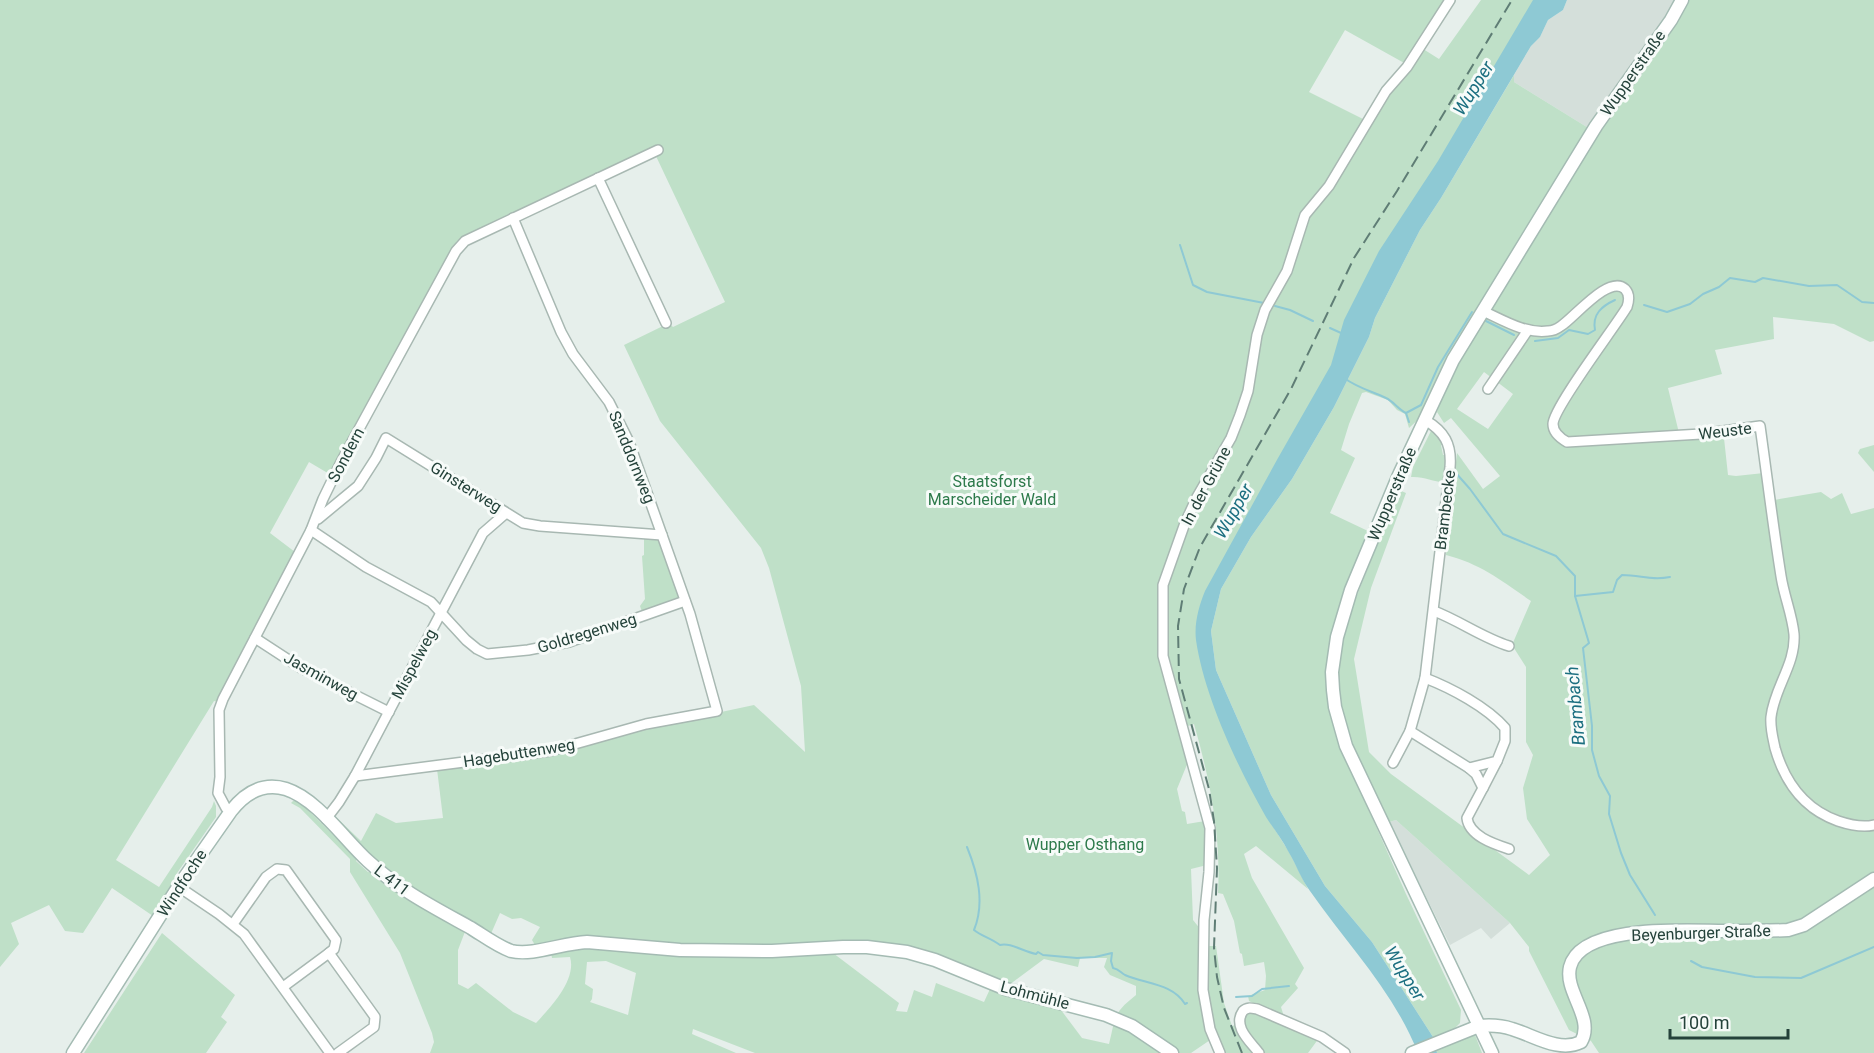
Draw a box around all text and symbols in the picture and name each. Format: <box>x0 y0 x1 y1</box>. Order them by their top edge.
street label: Wupperstraße <box>1597 27 1669 119</box>
water label: Wupper <box>1448 56 1498 119</box>
street label: Sanddornweg <box>605 408 659 506</box>
street label: Weuste <box>1697 418 1753 444</box>
street label: Sondern <box>324 424 368 486</box>
street label: In der Grüne <box>1177 443 1235 529</box>
street label: Wupperstraße <box>1364 444 1420 544</box>
street label: Ginsterweg <box>427 458 505 516</box>
street label: Brambecke <box>1431 469 1459 551</box>
park label: Staatsforst Marscheider Wald <box>928 472 1056 509</box>
water label: Wupper <box>1209 479 1258 542</box>
street label: Goldregenweg <box>535 609 639 657</box>
street label: Mispelweg <box>388 626 440 702</box>
street label: Jasminweg <box>281 648 361 704</box>
water label: Brambach <box>1561 666 1589 746</box>
street label: Hagebuttenweg <box>462 735 576 771</box>
park label: Wupper Osthang <box>1026 835 1144 854</box>
street label: Windfoche <box>153 846 211 920</box>
street label: L 411 <box>370 861 414 899</box>
street label: Beyenburger Straße <box>1631 921 1771 945</box>
water label: Wupper <box>1380 942 1430 1005</box>
street label: Lohmühle <box>998 977 1072 1013</box>
scale bar <box>1670 1002 1788 1040</box>
text: 100 m <box>1679 1012 1730 1033</box>

